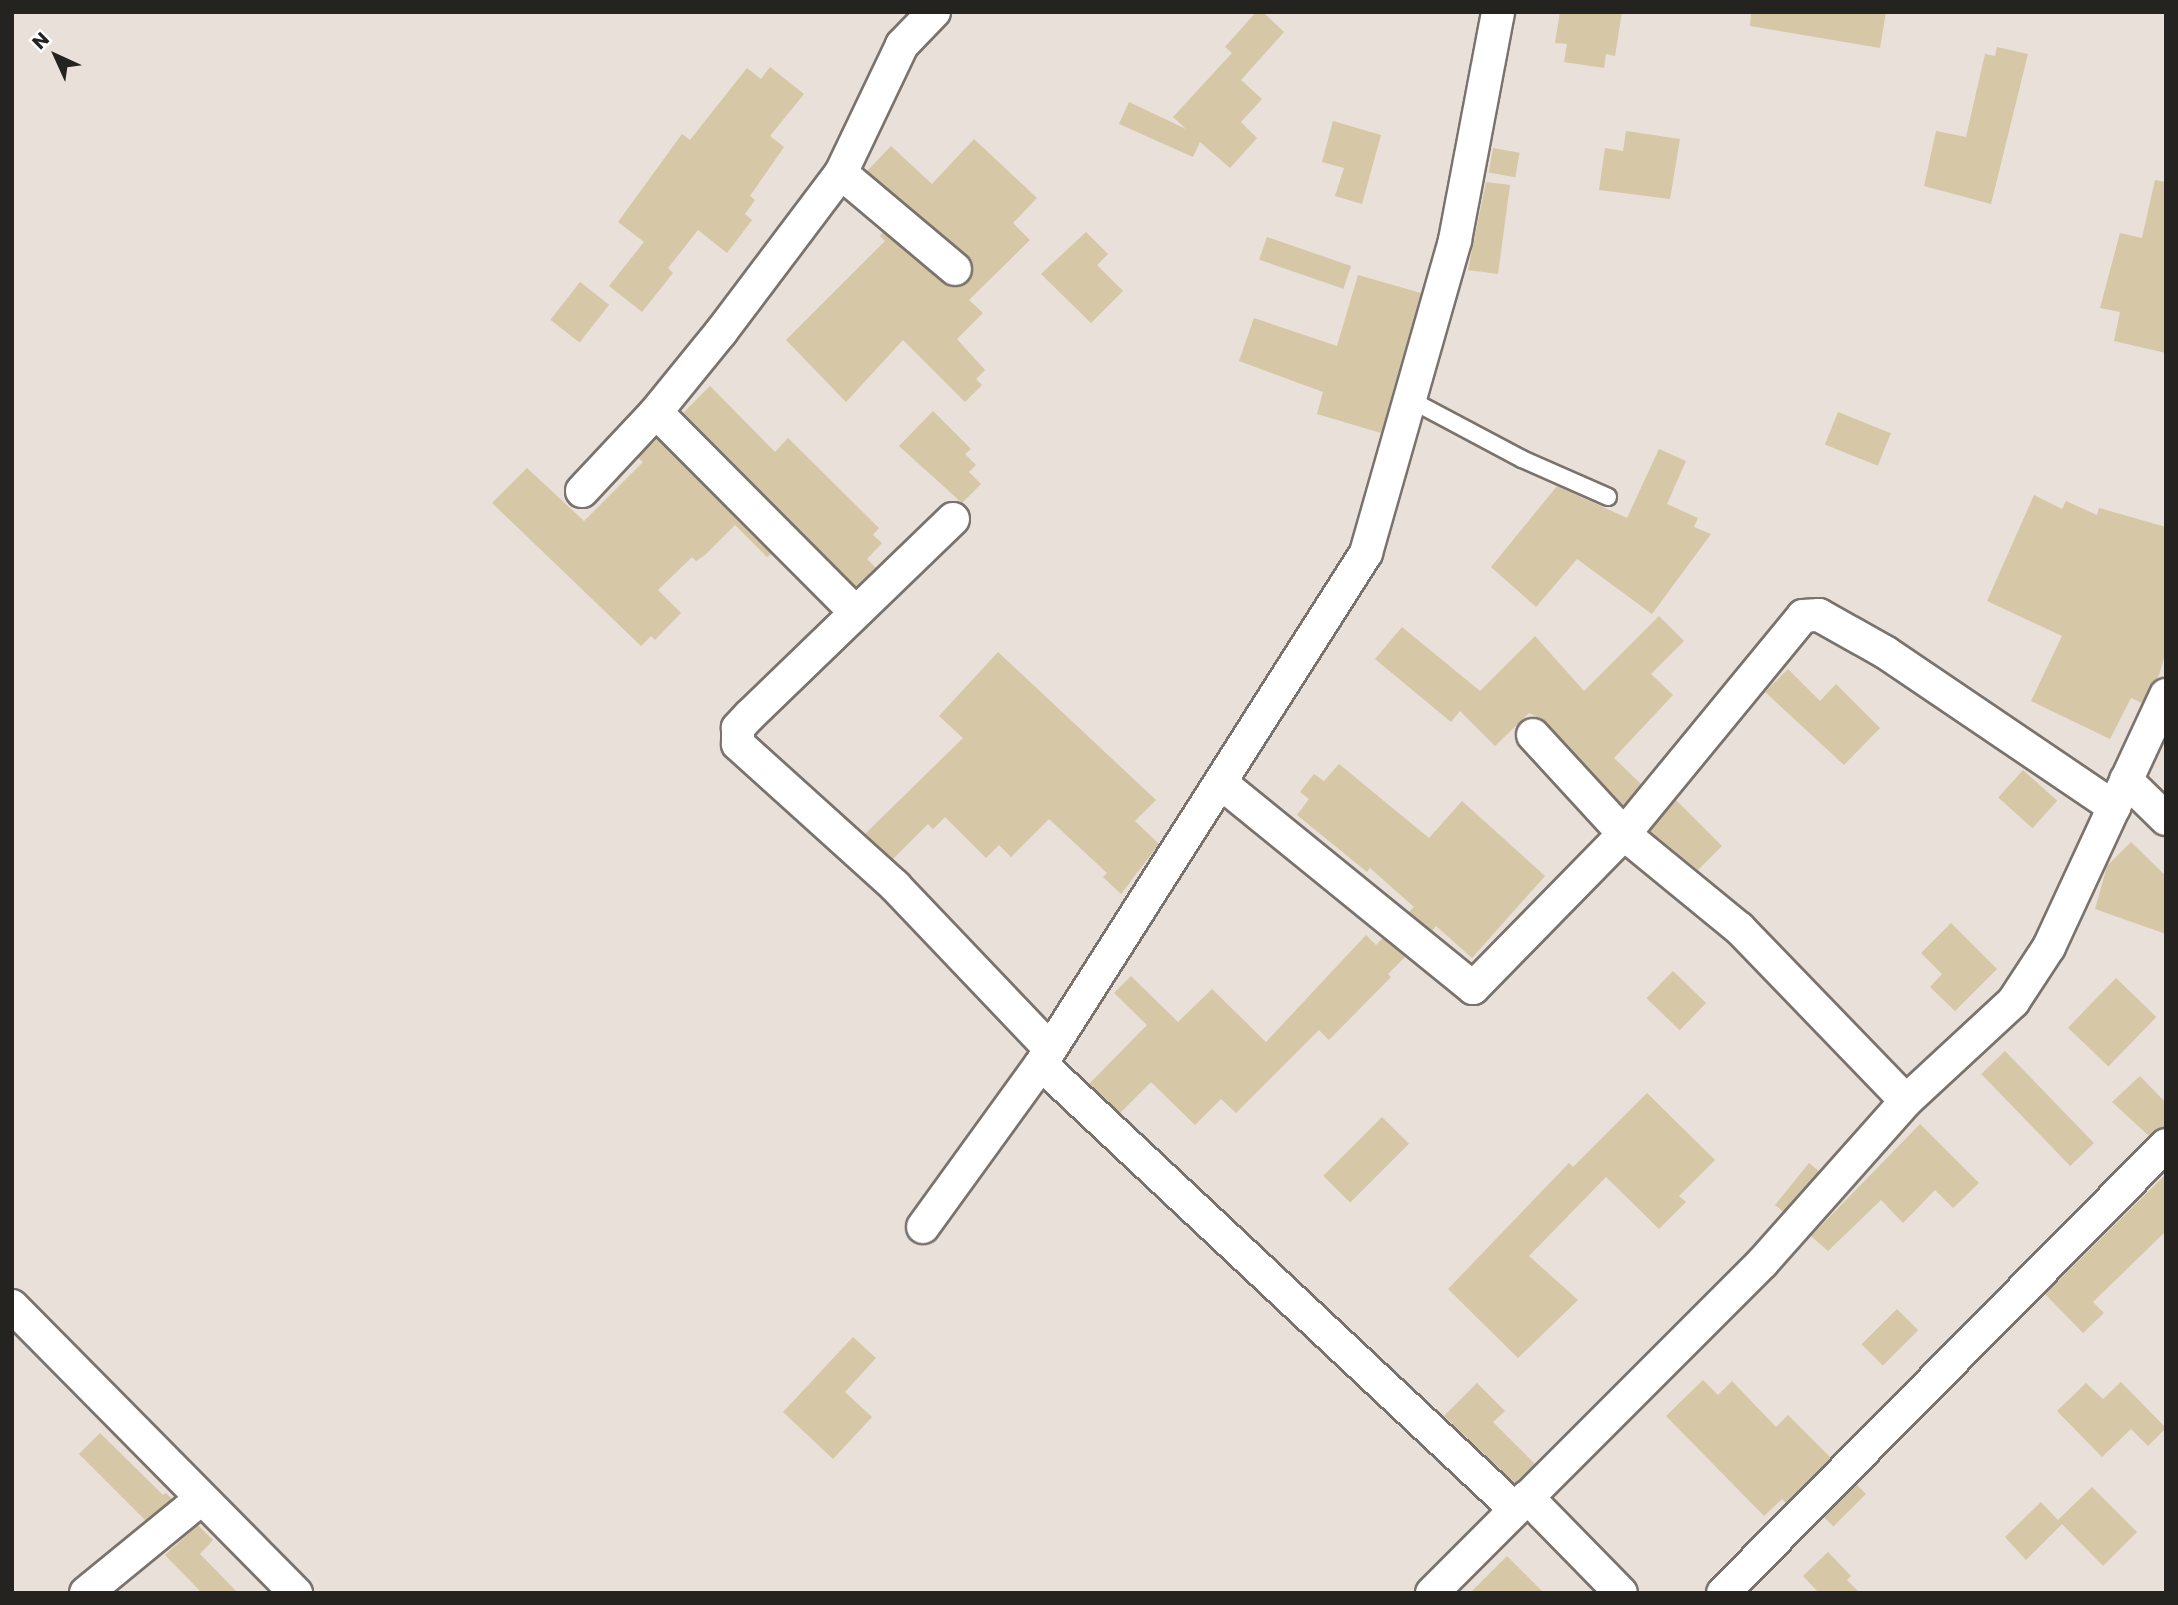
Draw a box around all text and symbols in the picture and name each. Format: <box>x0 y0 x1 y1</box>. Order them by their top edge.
north arrow <box>21 21 91 91</box>
text: N <box>26 26 55 55</box>

